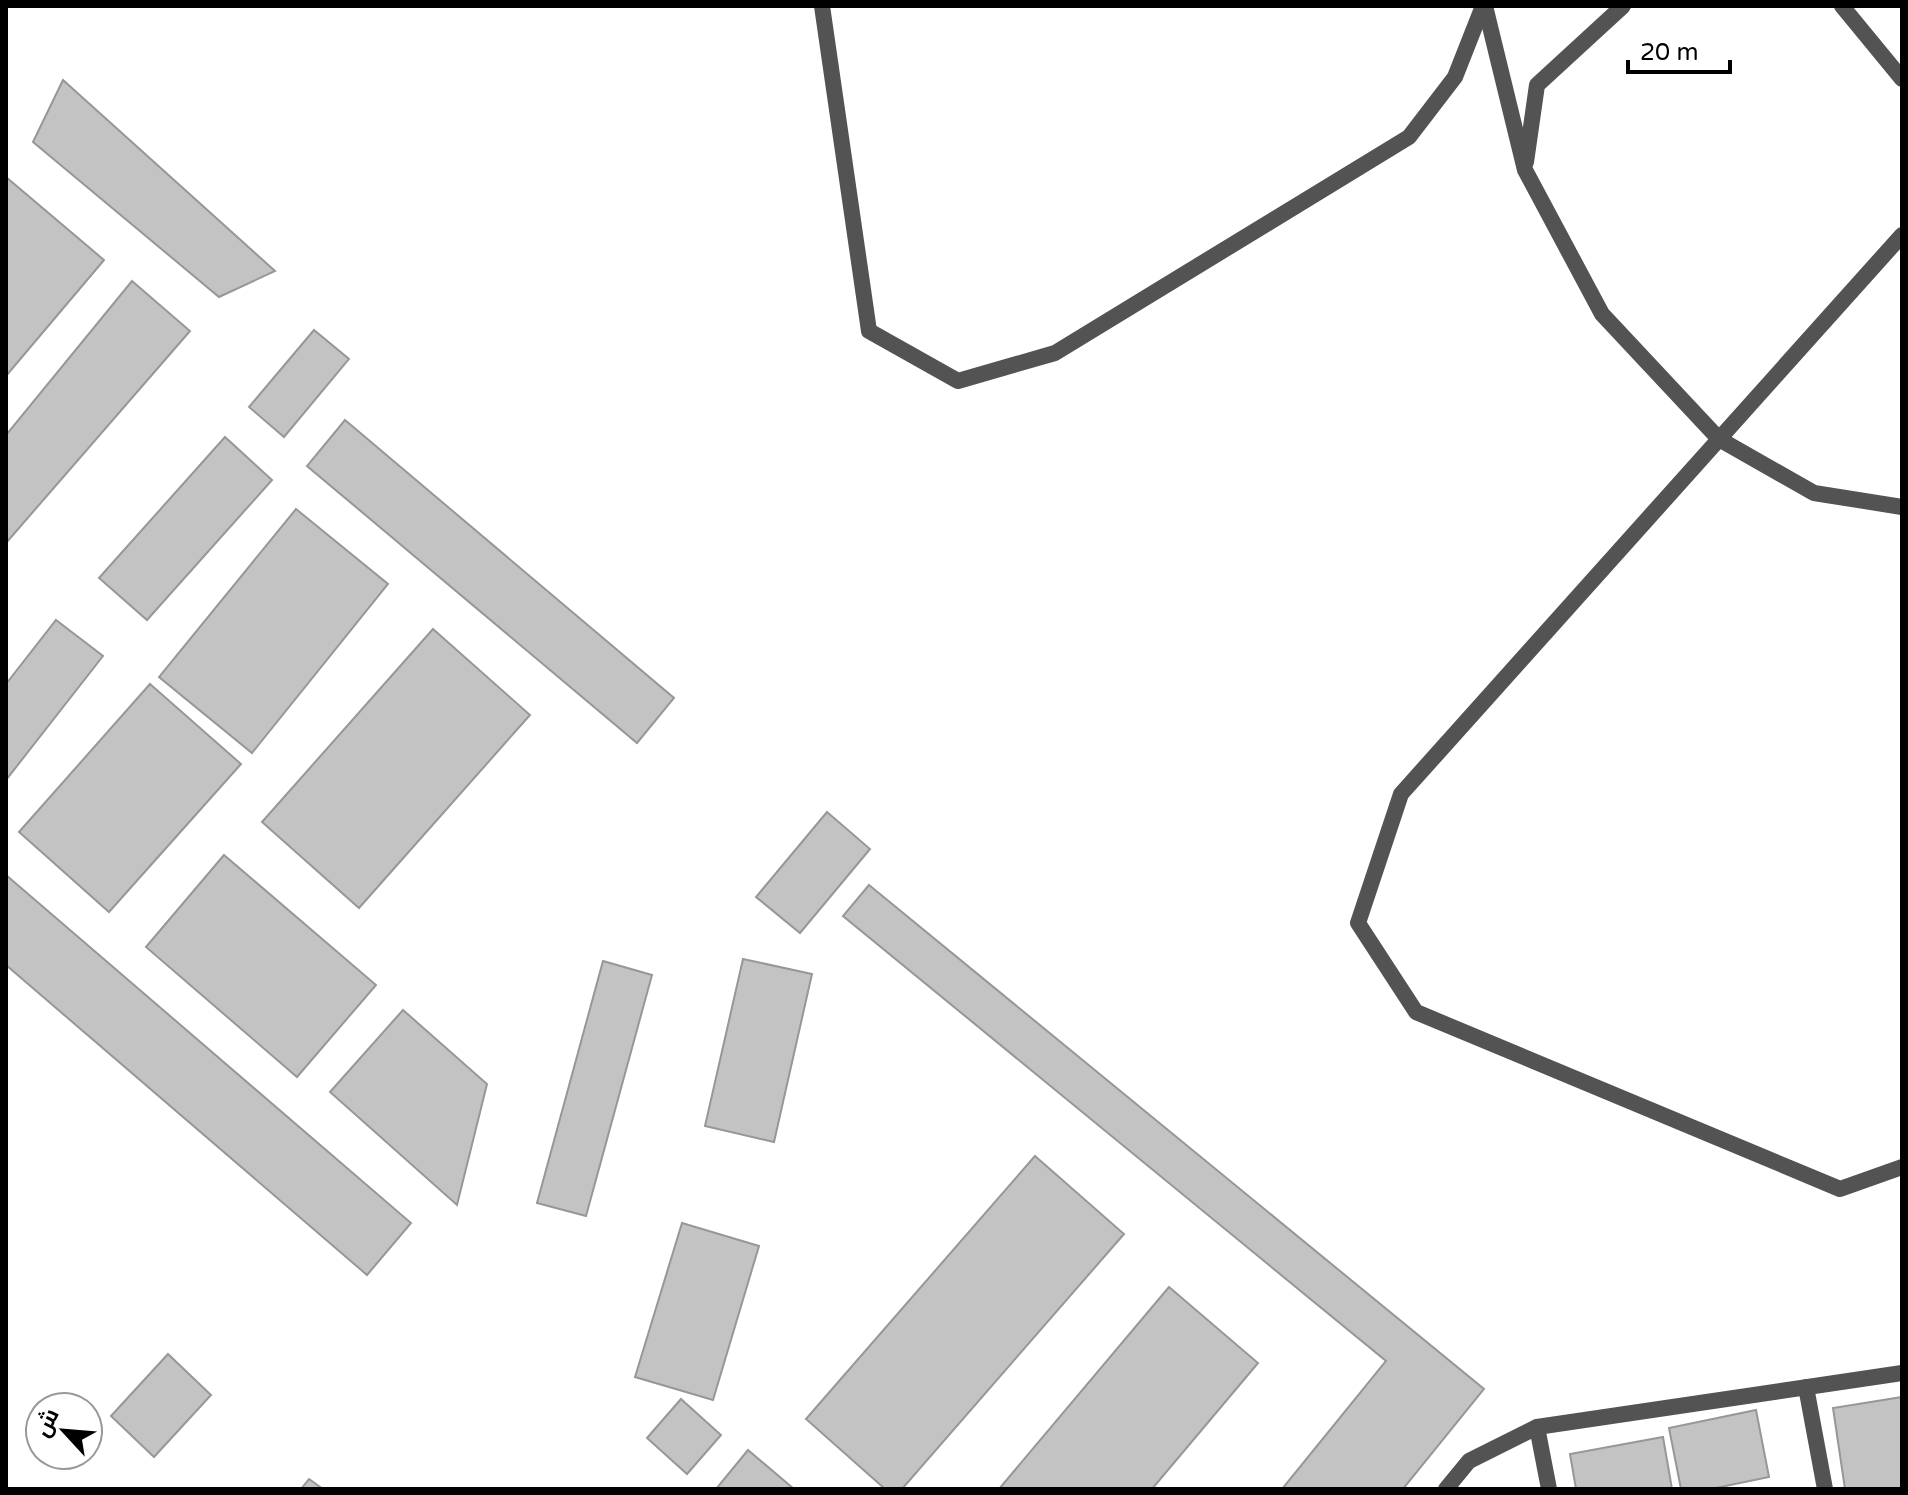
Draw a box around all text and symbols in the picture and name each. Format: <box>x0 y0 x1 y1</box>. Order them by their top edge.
scale bar <box>1628 24 1730 74</box>
text: 20 m <box>1640 38 1698 67</box>
north arrow <box>24 1391 104 1471</box>
text: ش <box>29 1404 65 1441</box>

